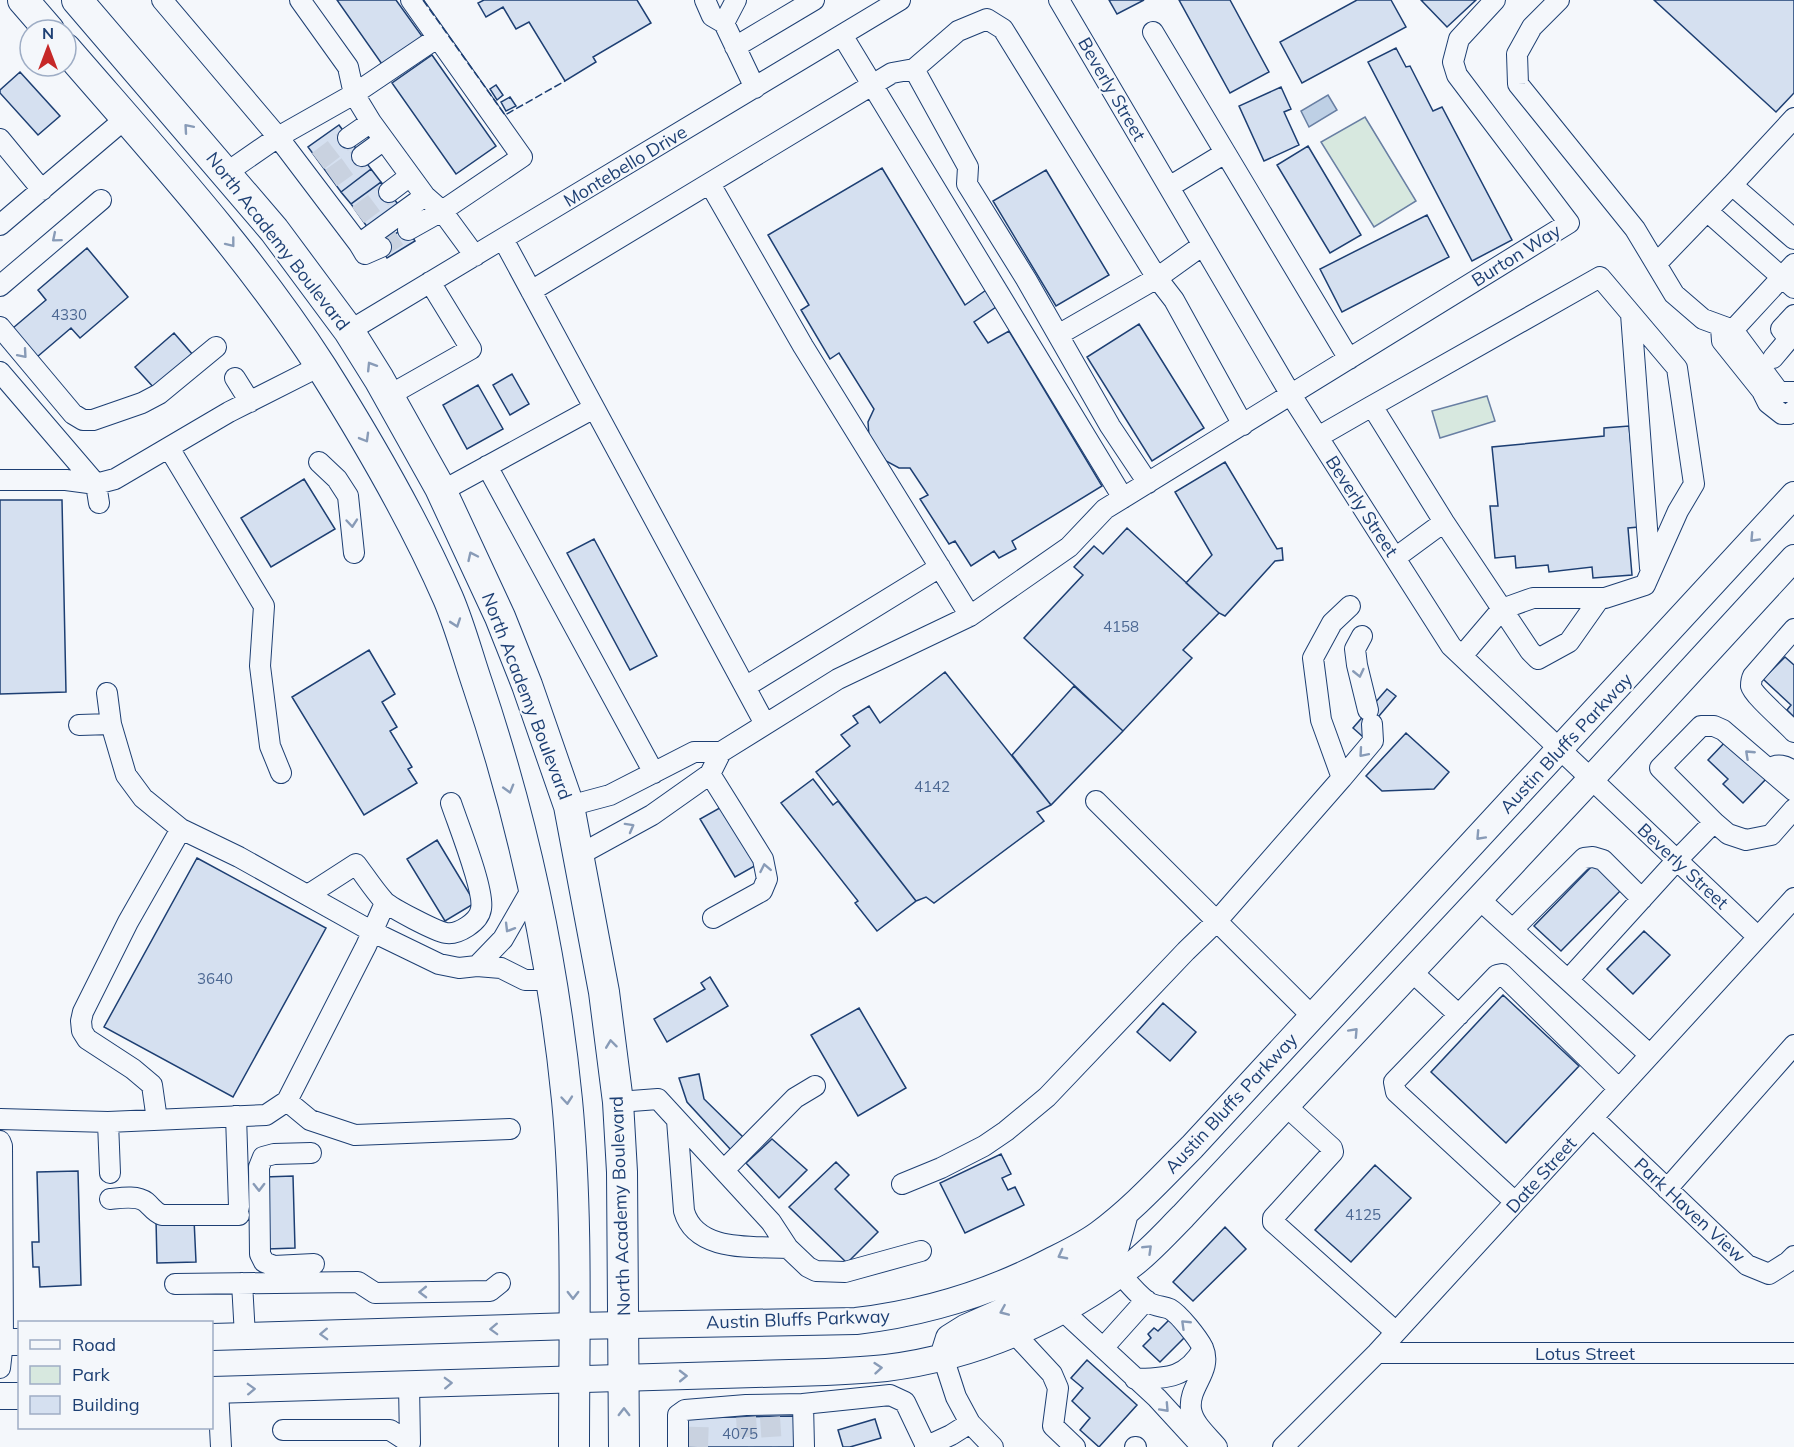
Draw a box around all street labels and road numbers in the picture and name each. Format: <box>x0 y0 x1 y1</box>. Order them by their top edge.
street label: Beverly Street <box>1073 33 1151 145</box>
street label: Montebello Drive <box>559 120 691 212</box>
street label: North Academy Boulevard <box>201 147 355 335</box>
street label: Burton Way <box>1467 218 1565 291</box>
street label: Beverly Street <box>1321 451 1403 561</box>
street label: North Academy Boulevard <box>477 589 577 803</box>
street label: Austin Bluffs Parkway <box>1495 668 1637 818</box>
street label: Beverly Street <box>1633 818 1733 914</box>
street label: Austin Bluffs Parkway <box>1160 1028 1302 1178</box>
street label: North Academy Boulevard <box>605 1096 635 1316</box>
street label: Date Street <box>1501 1132 1581 1218</box>
street label: Park Haven View <box>1630 1153 1751 1268</box>
street label: Austin Bluffs Parkway <box>706 1304 891 1334</box>
street label: Lotus Street <box>1535 1342 1635 1365</box>

